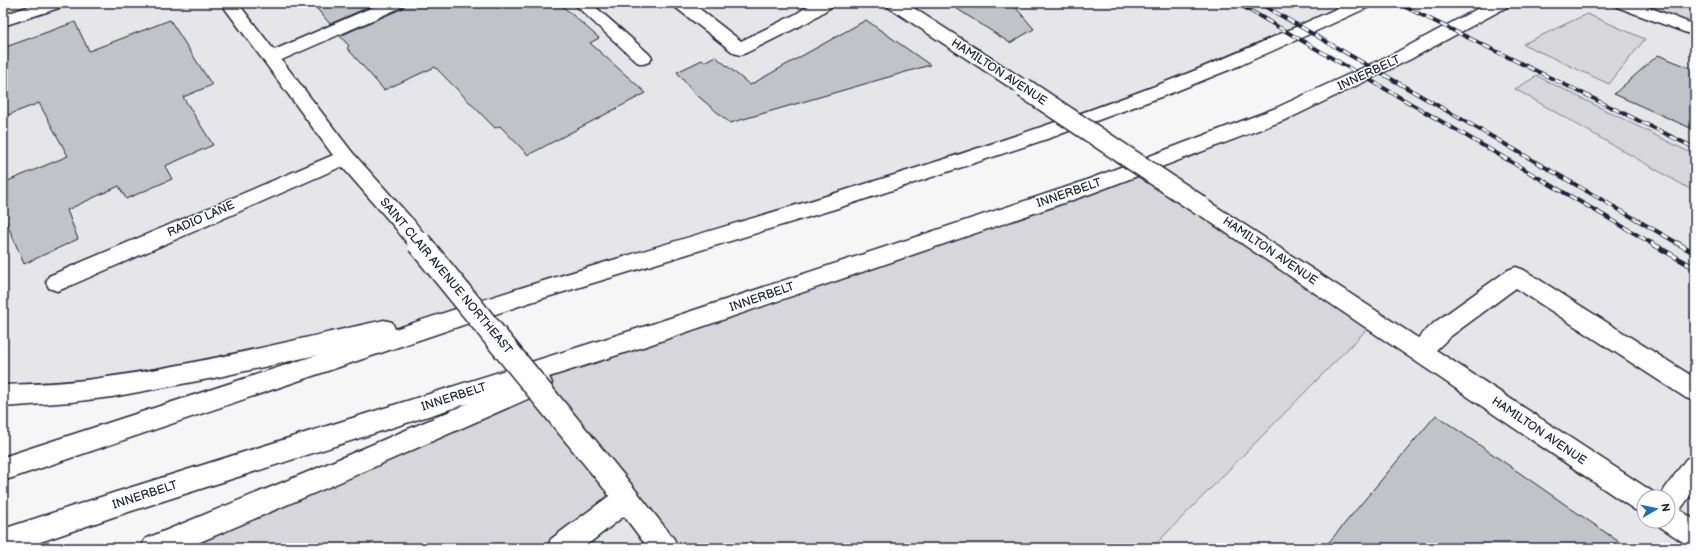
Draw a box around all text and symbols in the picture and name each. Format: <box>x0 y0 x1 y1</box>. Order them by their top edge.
street label: HAMILTON AVENUE <box>948 35 1050 109</box>
street label: INNERBELT <box>1335 52 1403 94</box>
street label: INNERBELT <box>1035 175 1104 211</box>
street label: SAINT CLAIR AVENUE NORTHEAST <box>376 195 516 358</box>
street label: RADIO LANE <box>165 197 237 240</box>
street label: HAMILTON AVENUE <box>1220 214 1320 288</box>
street label: INNERBELT <box>728 279 797 315</box>
street label: INNERBELT <box>420 379 489 415</box>
street label: HAMILTON AVENUE <box>1489 394 1589 468</box>
street label: INNERBELT <box>111 477 180 513</box>
north arrow <box>1636 489 1676 529</box>
text: N <box>1658 502 1672 513</box>

